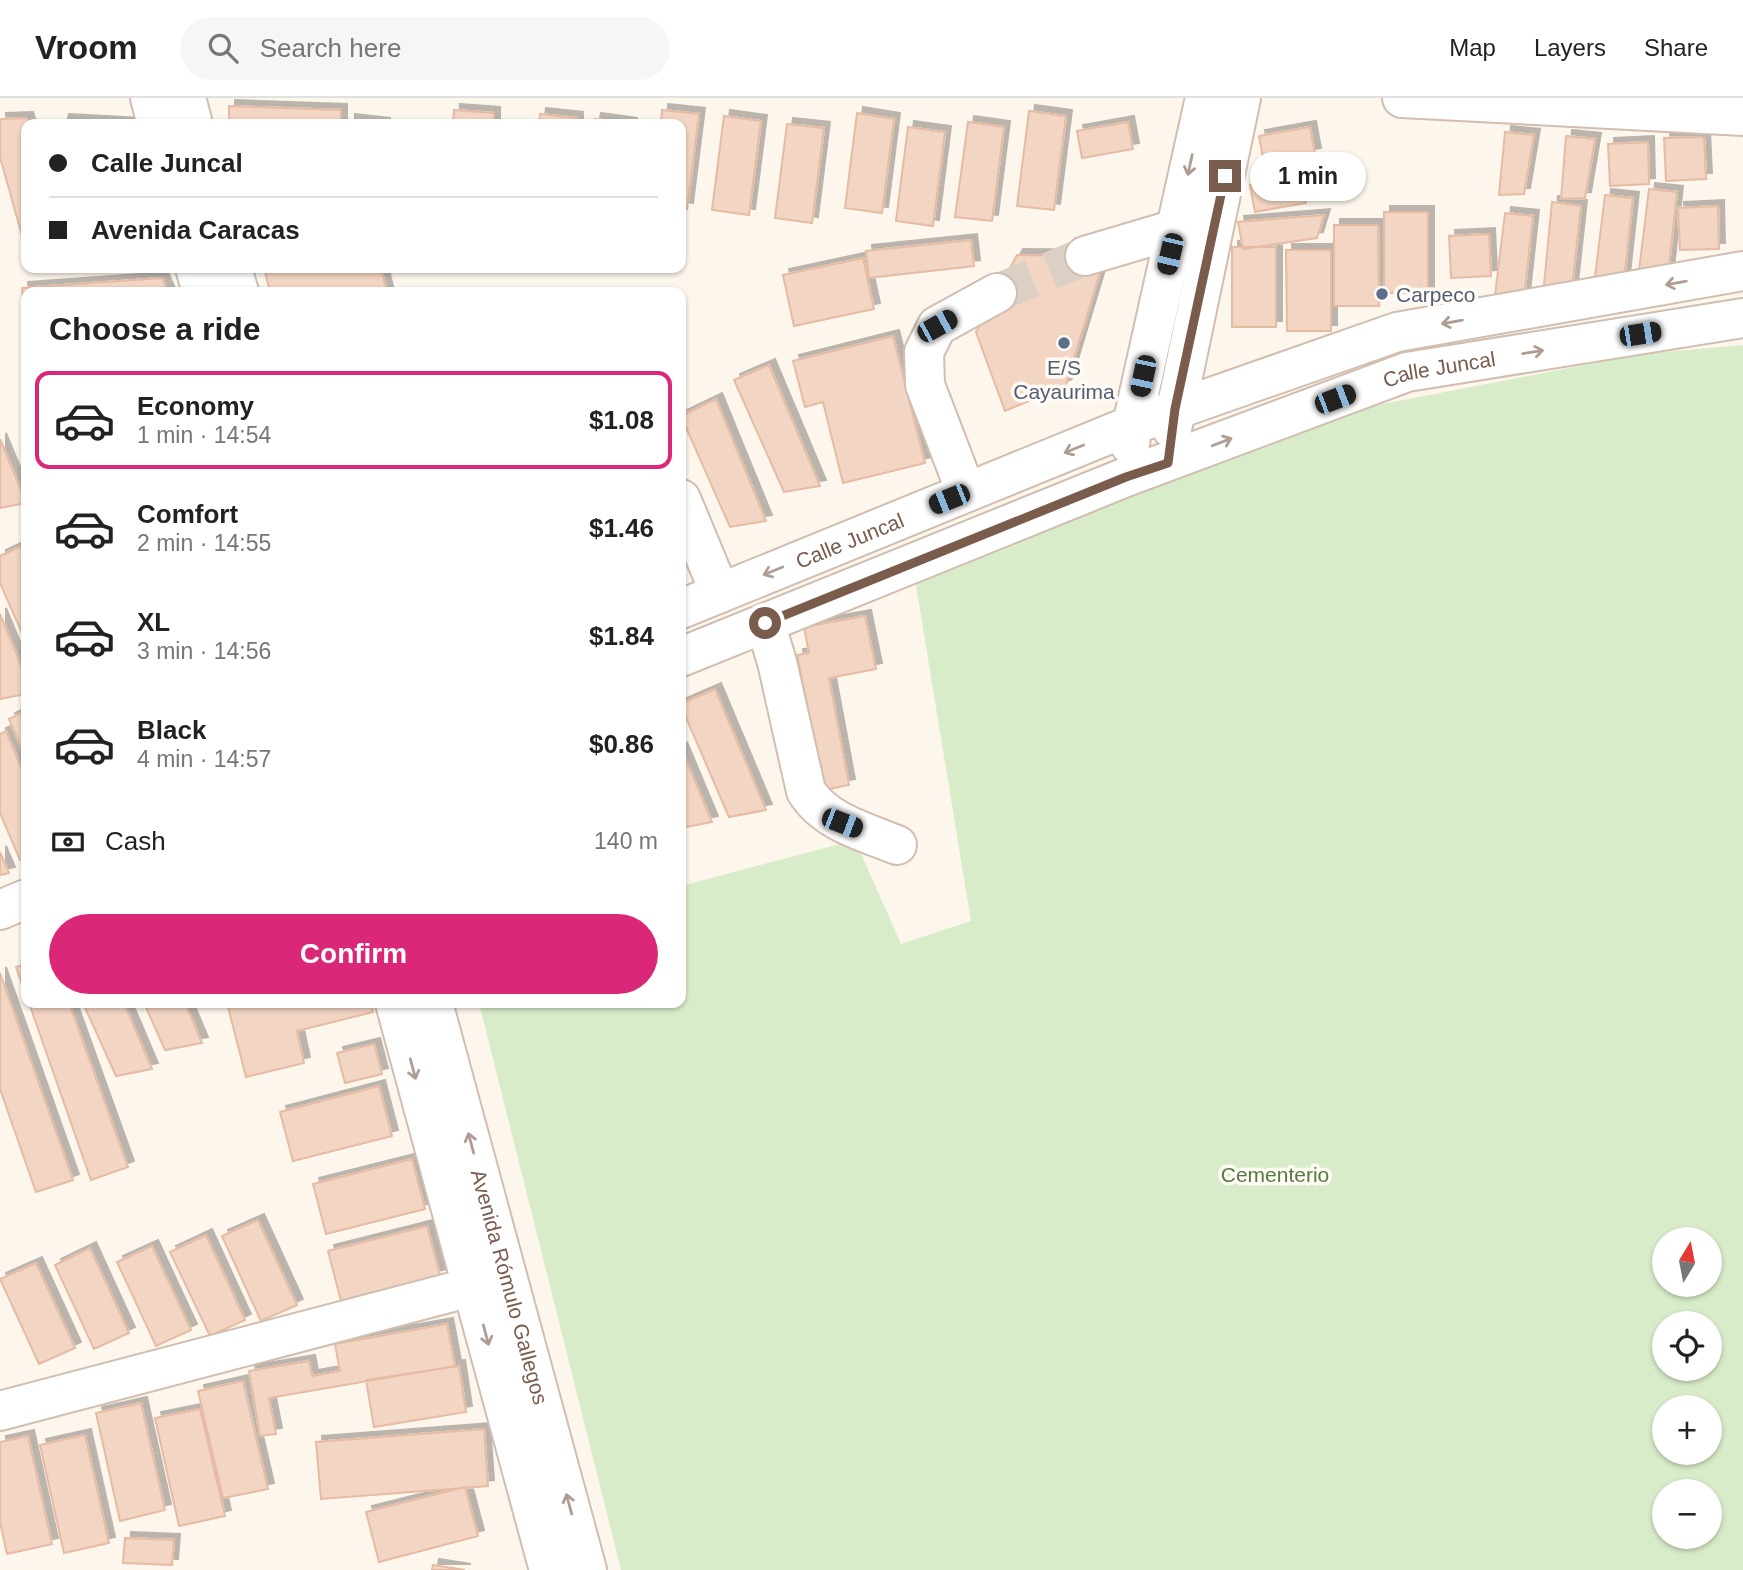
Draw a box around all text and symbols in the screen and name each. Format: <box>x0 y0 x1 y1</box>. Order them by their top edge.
search box <box>180 17 670 80</box>
text: Vroom <box>35 29 138 66</box>
icon: search <box>204 29 242 67</box>
text: Search here <box>260 33 401 63</box>
text: Map <box>1449 34 1496 61</box>
text: Layers <box>1534 34 1606 61</box>
text: Share <box>1644 34 1708 61</box>
text: Calle Juncal <box>91 148 243 178</box>
callout: 1 min <box>1250 152 1365 200</box>
one-way arrow <box>1183 153 1196 176</box>
route end <box>1209 160 1241 192</box>
text: 1 min <box>1278 163 1338 189</box>
text: Avenida Caracas <box>91 215 300 245</box>
car <box>1156 231 1185 277</box>
one-way arrow <box>1665 276 1688 290</box>
place label: Carpeco <box>1396 283 1475 306</box>
marker: Carpeco <box>1374 286 1390 302</box>
car <box>914 307 961 345</box>
text: Choose a ride <box>49 311 261 347</box>
one-way arrow <box>1441 316 1464 330</box>
car <box>1618 320 1663 348</box>
marker: E/S Cayaurima <box>1056 335 1072 351</box>
one-way arrow <box>1521 345 1544 358</box>
street label: Calle Juncal <box>1379 346 1497 392</box>
car <box>1129 353 1158 399</box>
place label: E/S Cayaurima <box>1013 356 1115 403</box>
car <box>1312 382 1359 416</box>
icon: car <box>53 389 116 452</box>
text: Economy <box>137 391 254 421</box>
text: $1.08 <box>589 405 654 435</box>
text: 1 min · 14:54 <box>137 422 271 448</box>
one-way arrow <box>1211 435 1233 448</box>
one-way arrow <box>1064 443 1085 456</box>
car <box>926 481 973 517</box>
icon: car <box>53 497 116 560</box>
text: Comfort <box>137 499 238 529</box>
street label: Calle Juncal <box>792 508 907 573</box>
text: $1.46 <box>589 513 654 543</box>
text: 2 min · 14:55 <box>137 530 271 556</box>
one-way arrow <box>762 565 784 578</box>
icon: car <box>53 605 116 668</box>
text: XL <box>137 607 170 637</box>
route start <box>749 607 781 639</box>
text: $1.84 <box>589 621 654 651</box>
text: 3 min · 14:56 <box>137 638 271 664</box>
icon: car <box>53 713 116 776</box>
text: Black <box>137 715 206 745</box>
text: $0.86 <box>589 729 654 759</box>
text: 4 min · 14:57 <box>137 746 271 772</box>
car <box>819 806 866 840</box>
icon: cash <box>49 823 87 861</box>
text: Cash <box>105 826 166 856</box>
text: 140 m <box>594 828 658 854</box>
button: Confirm <box>49 914 658 994</box>
one-way arrow <box>408 1057 421 1079</box>
one-way arrow <box>463 1132 476 1154</box>
park label: Cementerio <box>1221 1163 1329 1186</box>
street label: Avenida Rómulo Gallegos <box>467 1167 553 1407</box>
north arrow <box>1652 1227 1722 1297</box>
map controls <box>1652 1227 1722 1549</box>
button: locate <box>1652 1311 1722 1381</box>
one-way arrow <box>480 1324 493 1346</box>
button: + <box>1652 1395 1722 1465</box>
button: − <box>1652 1479 1722 1549</box>
one-way arrow <box>562 1493 575 1516</box>

